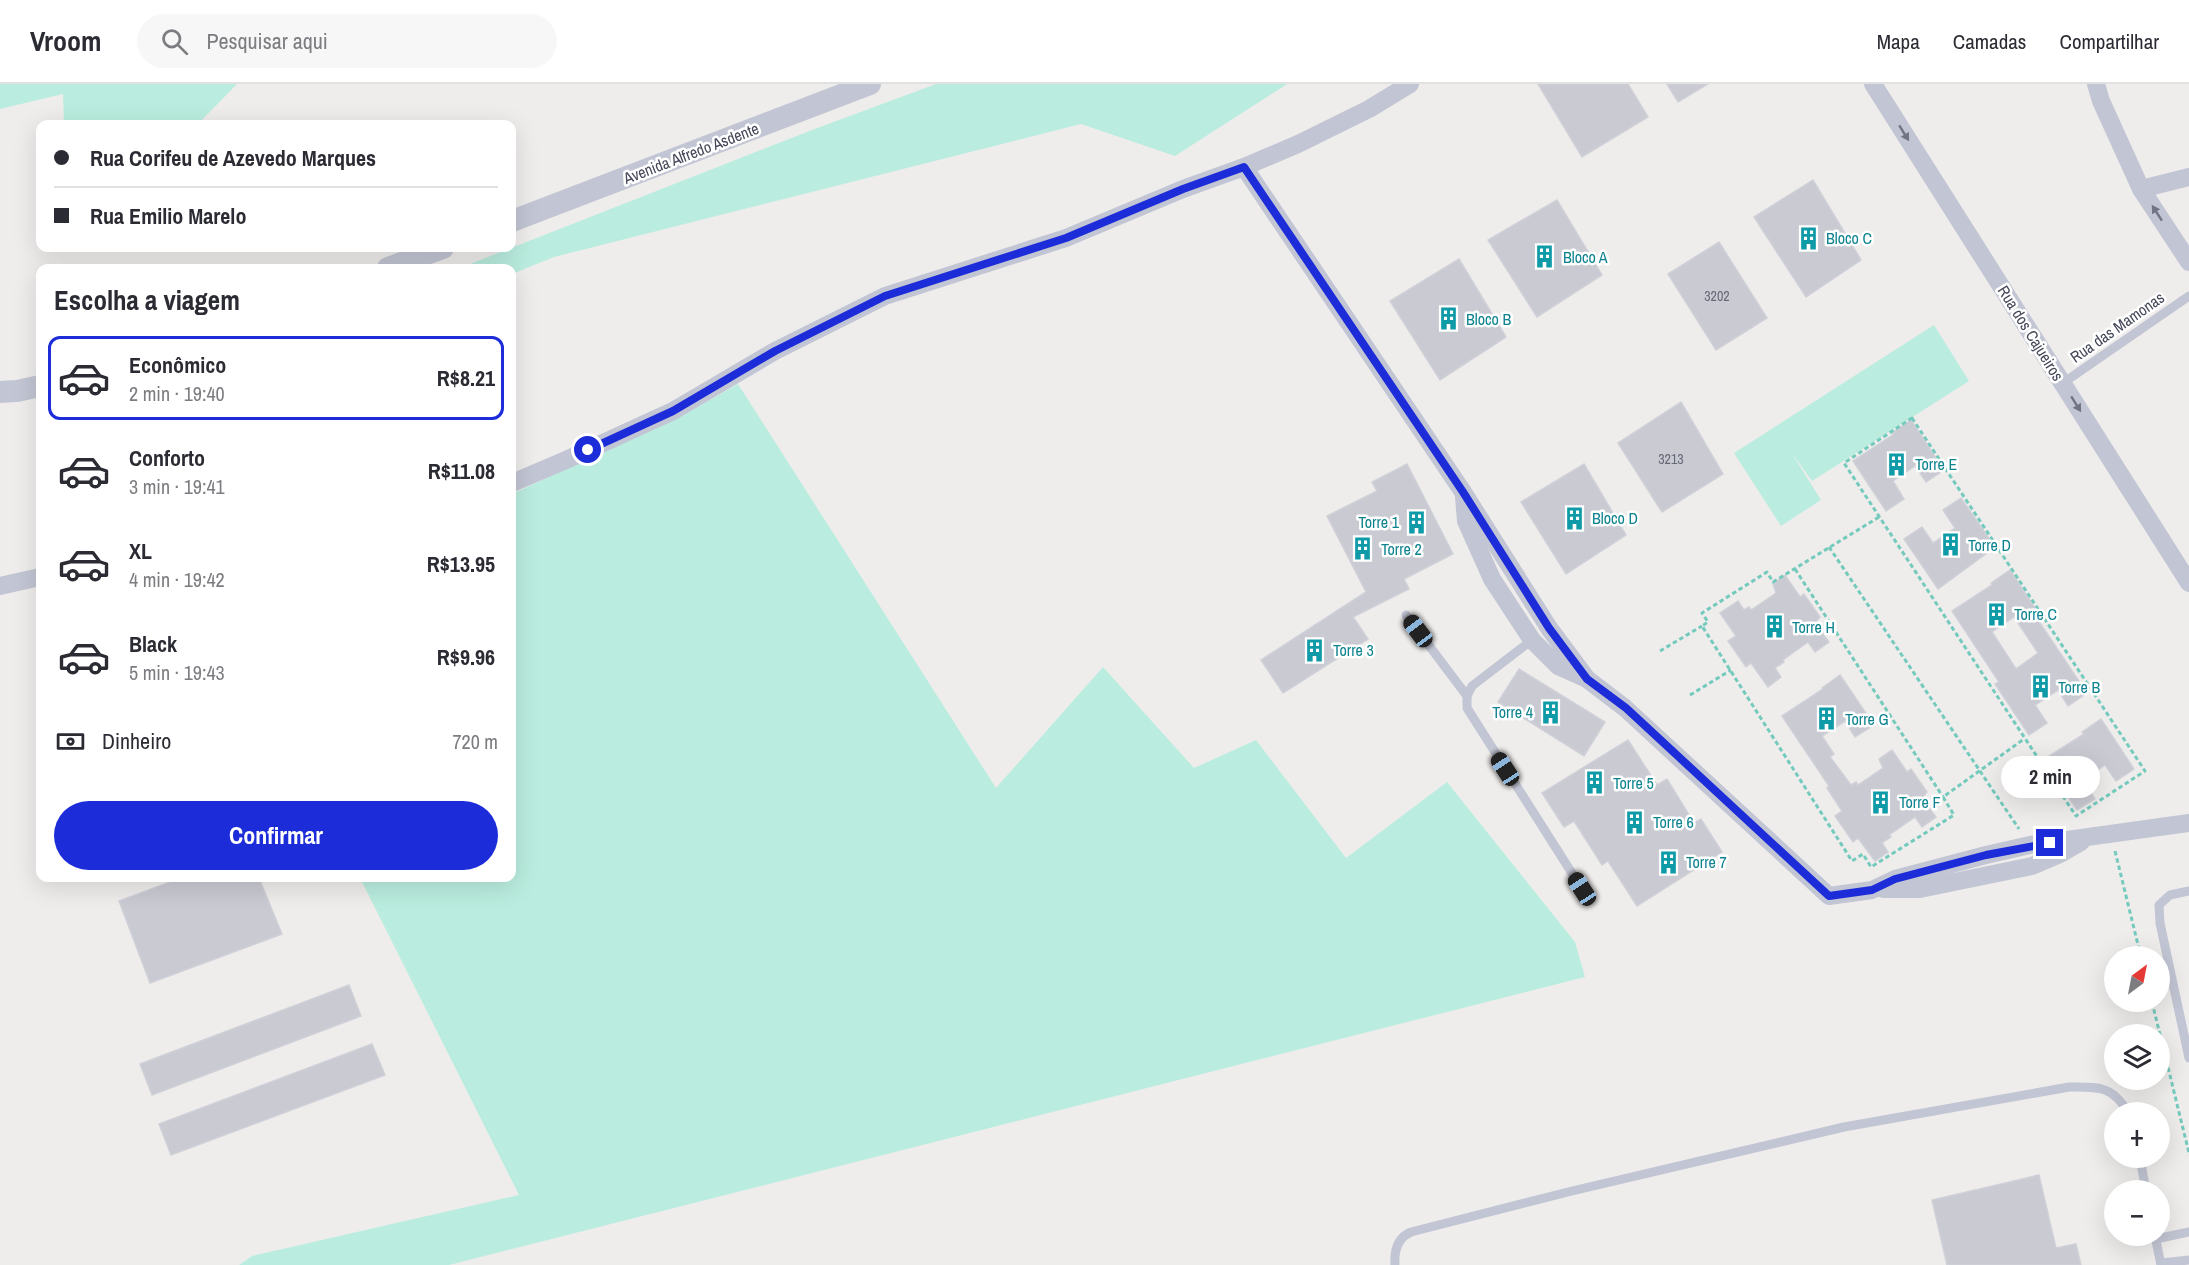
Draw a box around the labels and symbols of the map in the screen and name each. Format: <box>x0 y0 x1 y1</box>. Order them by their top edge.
street label: Avenida Alfredo Asdente <box>619 117 762 189</box>
one-way arrow <box>1899 125 1910 142</box>
one-way arrow <box>2152 205 2163 221</box>
building icon: Bloco C <box>1795 225 1821 251</box>
place label: Bloco C <box>1826 227 1872 249</box>
building icon: Bloco A <box>1532 244 1558 270</box>
place label: Bloco A <box>1563 246 1608 268</box>
street label: Rua dos Cajueiros <box>1993 281 2069 385</box>
street label: Rua das Mamonas <box>2066 286 2168 368</box>
house number: 3202 <box>1704 287 1730 305</box>
building icon: Bloco B <box>1435 306 1461 332</box>
place label: Bloco B <box>1466 308 1511 330</box>
one-way arrow <box>2071 396 2082 412</box>
route start <box>574 436 601 463</box>
house number: 3213 <box>1658 450 1684 468</box>
building icon: Torre E <box>1884 451 1910 477</box>
place label: Torre E <box>1915 453 1957 475</box>
building icon: Bloco D <box>1561 505 1587 531</box>
place label: Bloco D <box>1592 507 1638 529</box>
building icon: Torre 1 <box>1404 509 1430 535</box>
place label: Torre 1 <box>1358 511 1400 533</box>
building icon: Torre D <box>1937 532 1963 558</box>
place label: Torre D <box>1968 534 2011 556</box>
building icon: Torre 2 <box>1350 536 1376 562</box>
place label: Torre 2 <box>1381 538 1422 560</box>
building icon: Torre C <box>1983 601 2009 627</box>
place label: Torre C <box>2014 603 2057 625</box>
car <box>1400 611 1436 651</box>
building icon: Torre H <box>1761 614 1787 640</box>
place label: Torre H <box>1792 616 1835 638</box>
building icon: Torre 3 <box>1302 637 1328 663</box>
place label: Torre 3 <box>1333 639 1374 661</box>
building icon: Torre B <box>2027 674 2053 700</box>
place label: Torre B <box>2058 676 2101 698</box>
building icon: Torre 4 <box>1538 699 1564 725</box>
place label: Torre 4 <box>1492 701 1533 723</box>
building icon: Torre G <box>1814 706 1840 732</box>
place label: Torre G <box>1845 708 1889 730</box>
car <box>1488 749 1522 789</box>
callout: 2 min <box>2000 756 2100 798</box>
building icon: Torre 5 <box>1582 770 1608 796</box>
place label: Torre 5 <box>1613 772 1654 794</box>
building icon: Torre F <box>1868 789 1894 815</box>
place label: Torre F <box>1899 791 1941 813</box>
building icon: Torre 6 <box>1622 809 1648 835</box>
place label: Torre 6 <box>1653 811 1694 833</box>
route end <box>2036 829 2063 856</box>
building icon: Torre 7 <box>1655 849 1681 875</box>
place label: Torre 7 <box>1686 851 1727 873</box>
car <box>1565 869 1599 909</box>
north arrow <box>2104 946 2170 1012</box>

